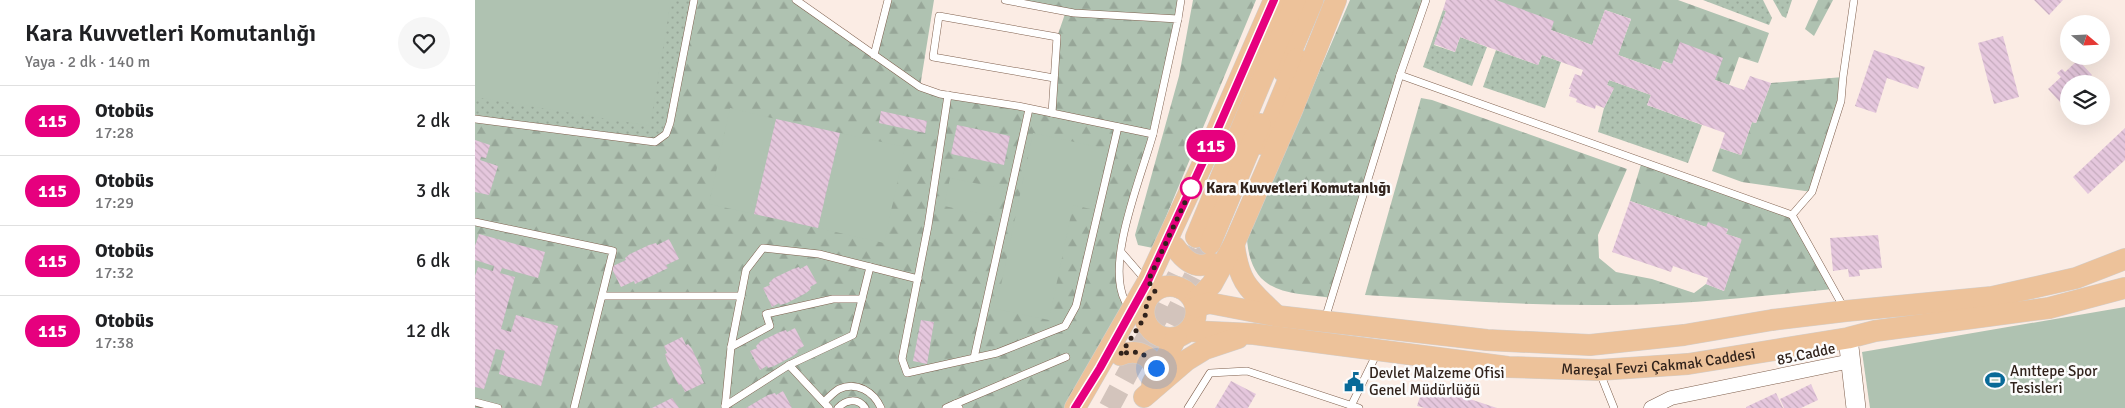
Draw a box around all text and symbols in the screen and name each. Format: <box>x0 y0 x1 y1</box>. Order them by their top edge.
north arrow <box>2060 15 2110 65</box>
map controls <box>2060 15 2110 125</box>
button: heart <box>398 17 450 69</box>
text: Kara Kuvvetleri Komutanlığı <box>25 18 316 48</box>
text: Yaya · 2 dk · 140 m <box>25 52 150 72</box>
button: layers <box>2060 75 2110 125</box>
text: Otobüs <box>95 99 154 123</box>
text: 2 dk <box>416 109 450 133</box>
text: 115 <box>38 110 67 132</box>
text: 17:28 <box>95 123 134 143</box>
line badge: 115 <box>1182 130 1240 162</box>
text: 115 <box>1196 135 1226 157</box>
text: Otobüs <box>95 169 154 193</box>
marker: Kara Kuvvetleri Komutanlığı <box>1180 177 1202 199</box>
text: 3 dk <box>416 179 450 203</box>
place label: Kara Kuvvetleri Komutanlığı <box>1206 179 1391 197</box>
text: 115 <box>38 180 67 202</box>
text: 17:29 <box>95 193 134 213</box>
text: Otobüs <box>95 239 154 263</box>
text: 6 dk <box>416 249 450 273</box>
text: 115 <box>38 250 67 272</box>
text: 17:32 <box>95 263 134 283</box>
text: Otobüs <box>95 309 154 333</box>
text: 12 dk <box>406 319 450 343</box>
text: 115 <box>38 320 67 342</box>
text: 17:38 <box>95 333 134 353</box>
street label: 85.Cadde <box>1775 339 1837 369</box>
street label: Mareşal Fevzi Çakmak Caddesi <box>1561 344 1757 379</box>
your location <box>1144 356 1169 381</box>
place label: Anıttepe Spor Tesisleri <box>2010 362 2098 397</box>
place label: Devlet Malzeme Ofisi Genel Müdürlüğü <box>1369 364 1505 399</box>
sports icon: Anıttepe Spor Tesisleri <box>1984 369 2006 391</box>
public building icon: Devlet Malzeme Ofisi Genel Müdürlüğü <box>1343 371 1365 393</box>

